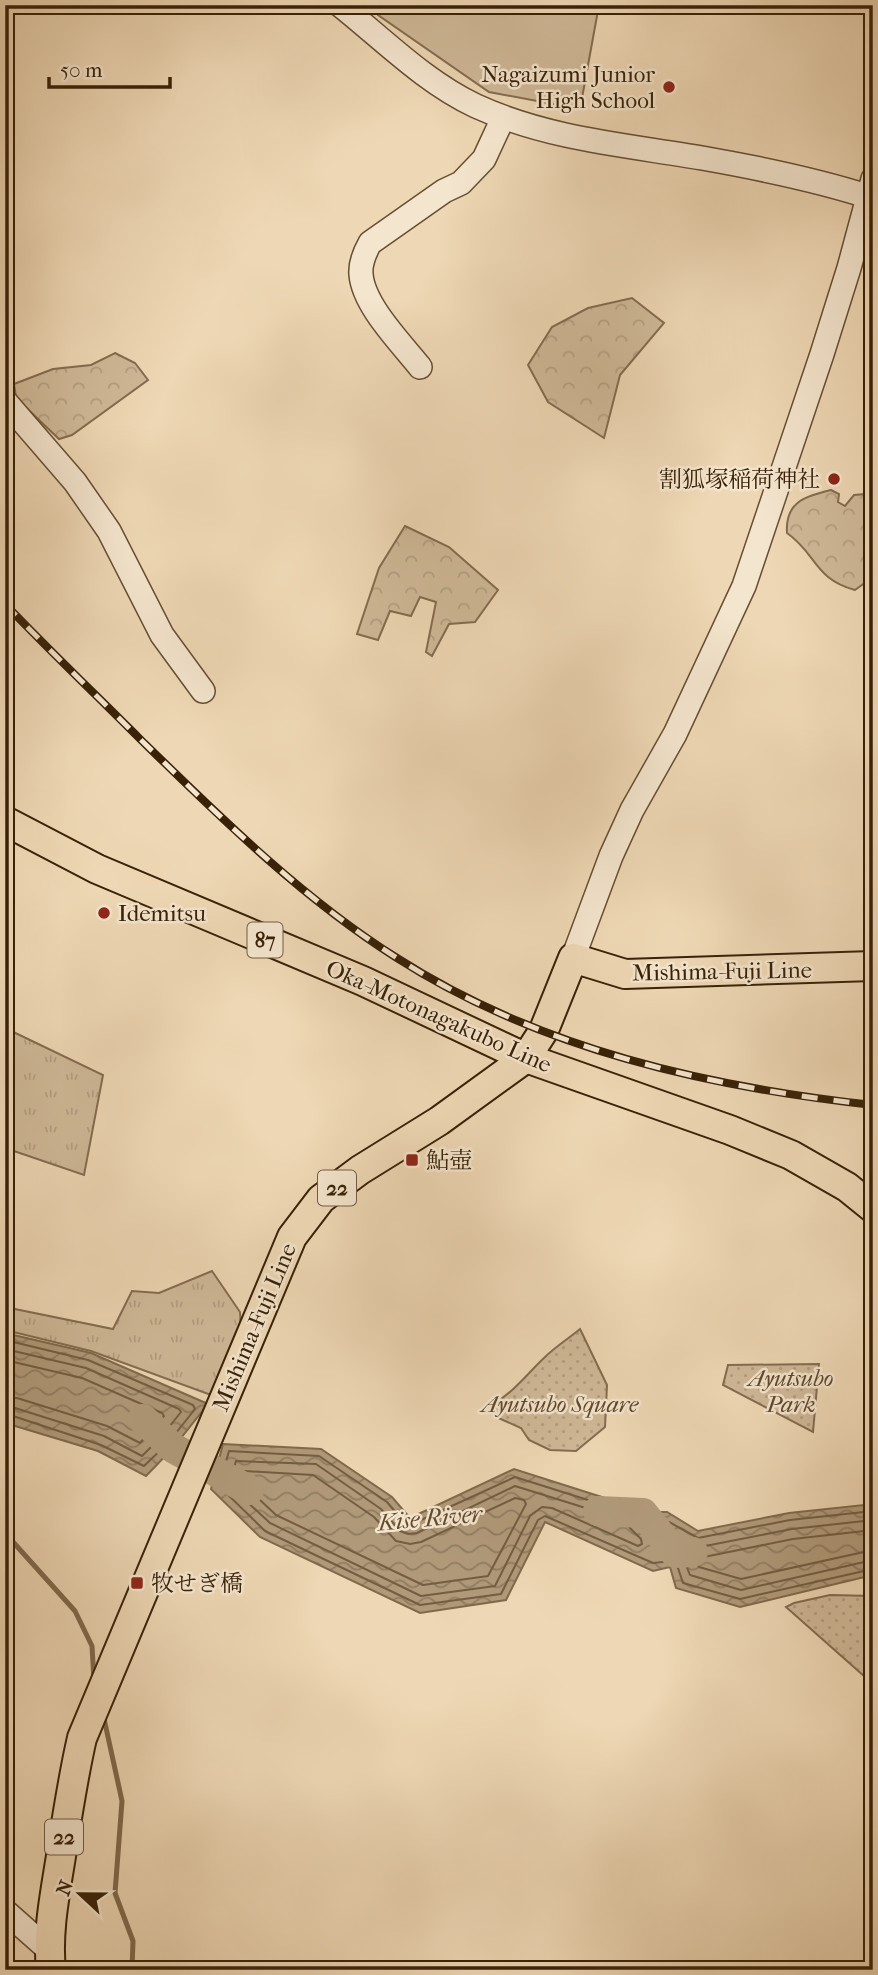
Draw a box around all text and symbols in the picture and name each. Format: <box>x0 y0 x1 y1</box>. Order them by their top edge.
scale bar <box>49 46 170 90</box>
text: 50 m <box>60 58 103 82</box>
place label: Nagaizumi Junior High School <box>481 61 656 114</box>
marker: Nagaizumi Junior High School <box>661 79 677 95</box>
place label: 割狐塚稲荷神社 <box>659 466 820 493</box>
marker: 割狐塚稲荷神社 <box>826 471 842 487</box>
place label: Idemitsu <box>118 900 206 927</box>
marker: Idemitsu <box>96 905 112 921</box>
road number: 87 <box>247 922 282 958</box>
street label: Oka-Motonagakubo Line <box>322 954 556 1078</box>
street label: Mishima-Fuji Line <box>632 956 812 987</box>
place label: 鮎壺 <box>426 1147 472 1174</box>
marker: 鮎壺 <box>404 1152 420 1168</box>
road number: 22 <box>318 1170 356 1206</box>
street label: Mishima-Fuji Line <box>207 1239 302 1415</box>
park label: Ayutsubo Park <box>746 1365 833 1418</box>
park label: Ayutsubo Square <box>479 1391 639 1418</box>
water label: Kise River <box>375 1499 485 1537</box>
place label: 牧せぎ橋 <box>151 1570 243 1597</box>
marker: 牧せぎ橋 <box>129 1575 145 1591</box>
road number: 22 <box>45 1820 83 1854</box>
north arrow <box>46 1860 116 1930</box>
text: N <box>52 1877 78 1899</box>

